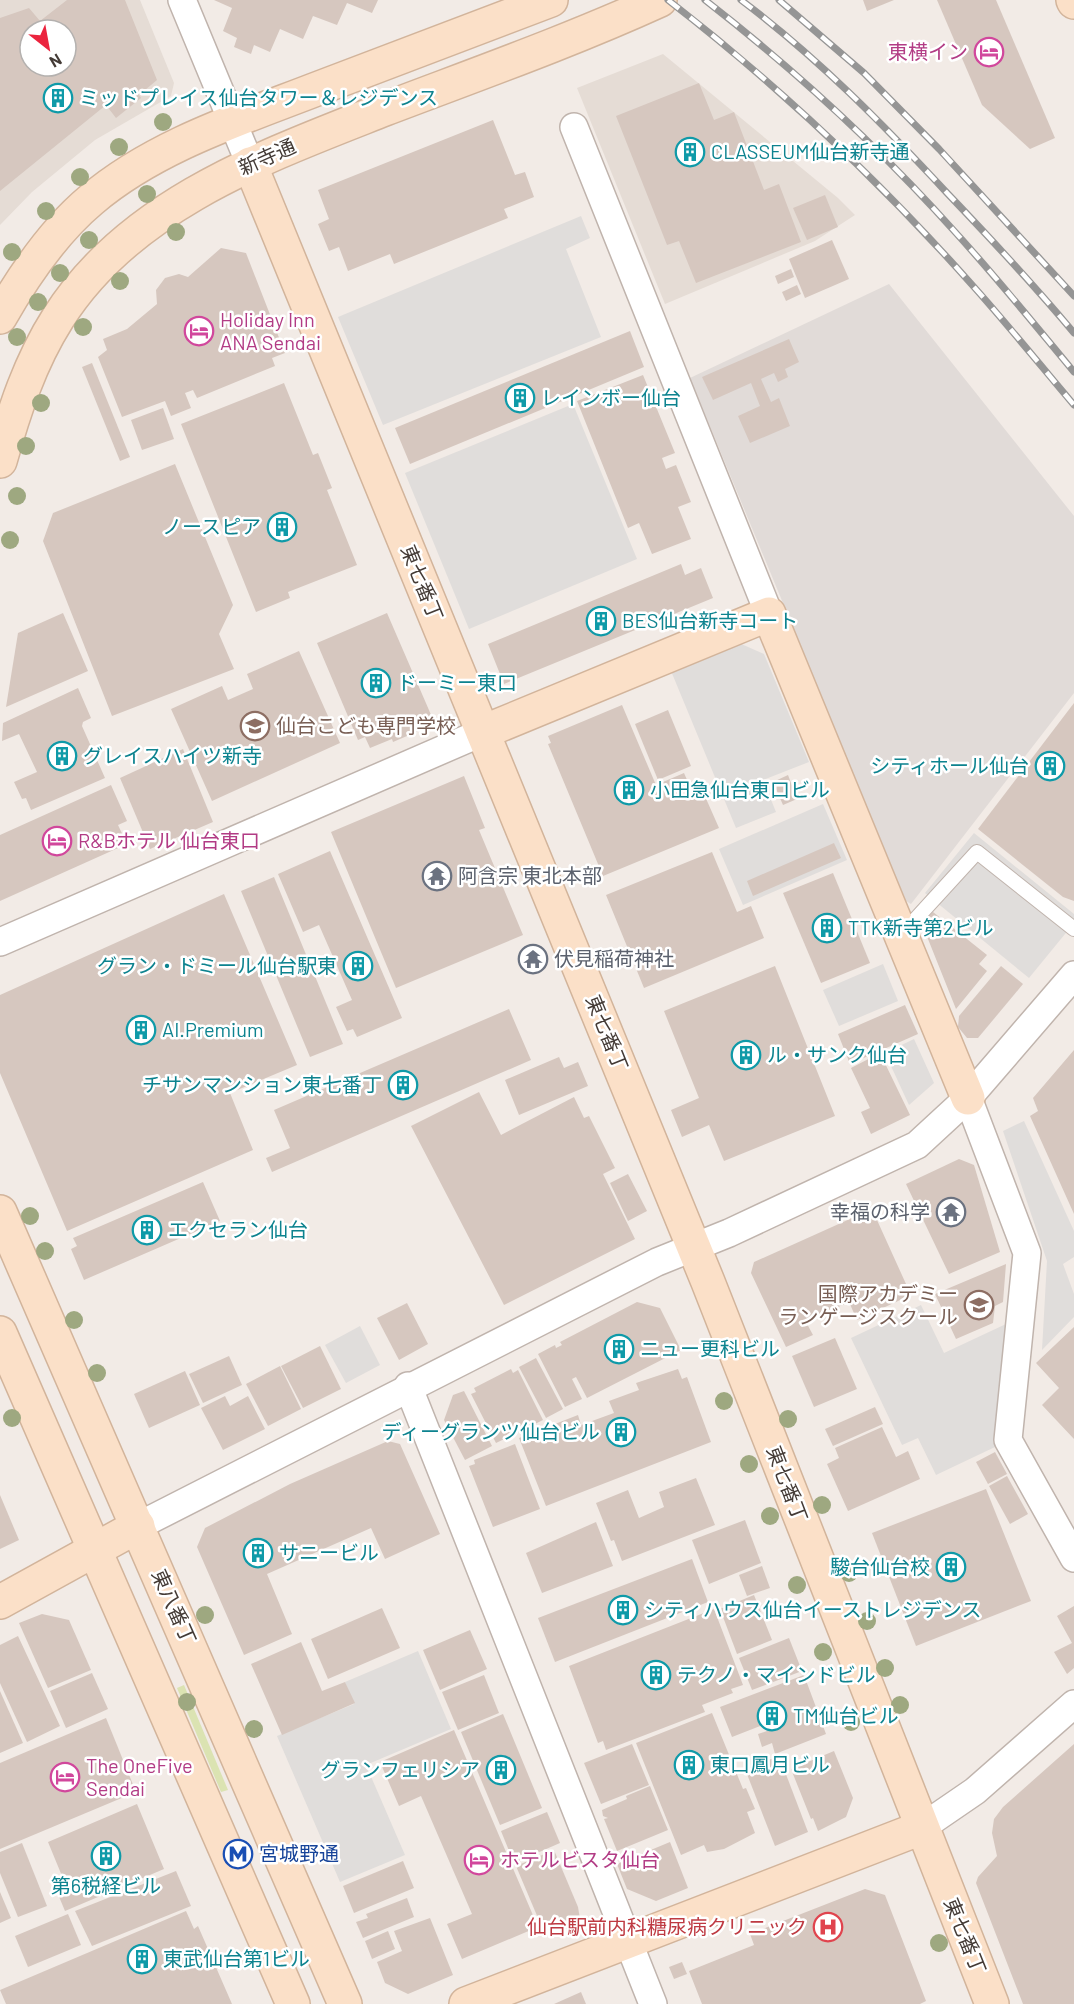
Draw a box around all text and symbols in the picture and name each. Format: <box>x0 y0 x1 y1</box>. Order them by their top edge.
north arrow <box>18 18 78 78</box>
hotel icon: 東横イン <box>973 36 1005 68</box>
place label: 東横イン <box>888 39 968 63</box>
text: N <box>47 50 65 72</box>
building icon: ミッドプレイス仙台タワー＆レジデンス <box>42 82 74 114</box>
place label: ミッドプレイス仙台タワー＆レジデンス <box>79 85 438 109</box>
street label: 新寺通 <box>234 133 299 179</box>
building icon: CLASSEUM仙台新寺通 <box>674 136 706 168</box>
place label: CLASSEUM仙台新寺通 <box>711 139 909 163</box>
place label: Holiday Inn ANA Sendai <box>220 307 321 354</box>
hotel icon: Holiday Inn ANA Sendai <box>183 315 215 347</box>
building icon: レインボー仙台 <box>504 382 536 414</box>
place label: レインボー仙台 <box>541 385 681 409</box>
building icon: ノースピア <box>266 511 298 543</box>
place label: ノースピア <box>162 514 261 538</box>
street label: 東七番丁 <box>397 541 449 624</box>
building icon: BES仙台新寺コート <box>585 605 617 637</box>
place label: BES仙台新寺コート <box>622 608 798 632</box>
building icon: ドーミー東口 <box>360 667 392 699</box>
place label: ドーミー東口 <box>397 670 517 694</box>
school or university icon: 仙台こども専門学校 <box>239 710 271 742</box>
place label: 仙台こども専門学校 <box>276 713 456 737</box>
building icon: グレイスハイツ新寺 <box>46 740 78 772</box>
place label: グレイスハイツ新寺 <box>83 743 262 767</box>
building icon: シティホール仙台 <box>1034 750 1066 782</box>
place label: シティホール仙台 <box>870 753 1029 777</box>
building icon: 小田急仙台東口ビル <box>613 774 645 806</box>
place label: 小田急仙台東口ビル <box>650 777 830 801</box>
hotel icon: R&Bホテル 仙台東口 <box>41 825 73 857</box>
place label: R&Bホテル 仙台東口 <box>78 828 260 852</box>
temple icon: 阿含宗 東北本部 <box>421 860 453 892</box>
place label: 阿含宗 東北本部 <box>458 863 602 887</box>
building icon: TTK新寺第2ビル <box>811 912 843 944</box>
place label: TTK新寺第2ビル <box>848 915 994 939</box>
temple icon: 伏見稲荷神社 <box>517 943 549 975</box>
place label: 伏見稲荷神社 <box>554 946 674 970</box>
building icon: グラン・ドミール仙台駅東 <box>342 950 374 982</box>
place label: グラン・ドミール仙台駅東 <box>97 953 337 977</box>
street label: 東七番丁 <box>582 991 634 1074</box>
building icon: AI.Premium <box>125 1014 157 1046</box>
place label: AI.Premium <box>162 1017 263 1041</box>
building icon: ル・サンク仙台 <box>730 1039 762 1071</box>
place label: ル・サンク仙台 <box>767 1042 907 1066</box>
building icon: チサンマンション東七番丁 <box>387 1069 419 1101</box>
place label: チサンマンション東七番丁 <box>142 1072 382 1096</box>
temple icon: 幸福の科学 <box>935 1196 967 1228</box>
place label: 幸福の科学 <box>830 1199 930 1223</box>
building icon: エクセラン仙台 <box>131 1214 163 1246</box>
place label: エクセラン仙台 <box>168 1217 308 1241</box>
place label: 国際アカデミー ランゲージスクール <box>778 1281 958 1328</box>
school or university icon: 国際アカデミー ランゲージスクール <box>963 1289 995 1321</box>
building icon: ニュー更科ビル <box>603 1333 635 1365</box>
place label: ニュー更科ビル <box>640 1336 780 1360</box>
building icon: ディーグランツ仙台ビル <box>605 1416 637 1448</box>
place label: ディーグランツ仙台ビル <box>381 1419 600 1443</box>
street label: 東七番丁 <box>762 1442 813 1525</box>
building icon: サニービル <box>242 1537 274 1569</box>
place label: サニービル <box>279 1540 379 1564</box>
building icon: 駿台仙台校 <box>935 1551 967 1583</box>
place label: 駿台仙台校 <box>830 1554 930 1578</box>
street label: 東八番丁 <box>148 1565 202 1648</box>
building icon: シティハウス仙台イーストレジデンス <box>607 1594 639 1626</box>
place label: シティハウス仙台イーストレジデンス <box>644 1597 981 1621</box>
building icon: テクノ・マインドビル <box>640 1659 672 1691</box>
place label: テクノ・マインドビル <box>677 1662 876 1686</box>
building icon: TM仙台ビル <box>756 1700 788 1732</box>
place label: TM仙台ビル <box>793 1703 899 1727</box>
building icon: 東口鳳月ビル <box>673 1749 705 1781</box>
place label: 東口鳳月ビル <box>710 1752 830 1776</box>
place label: The OneFive Sendai <box>86 1753 193 1800</box>
building icon: グランフェリシア <box>485 1754 517 1786</box>
place label: グランフェリシア <box>321 1757 480 1781</box>
hotel icon: The OneFive Sendai <box>49 1761 81 1793</box>
metro station icon: 宮城野通 <box>222 1838 254 1870</box>
building icon: 第6税経ビル <box>90 1840 122 1872</box>
place label: 宮城野通 <box>259 1841 339 1865</box>
hotel icon: ホテルビスタ仙台 <box>463 1844 495 1876</box>
place label: ホテルビスタ仙台 <box>500 1847 660 1871</box>
place label: 第6税経ビル <box>51 1873 161 1897</box>
street label: 東七番丁 <box>940 1894 992 1977</box>
hospital icon: 仙台駅前内科糖尿病クリニック <box>812 1911 844 1943</box>
place label: 仙台駅前内科糖尿病クリニック <box>527 1914 807 1938</box>
building icon: 東武仙台第1ビル <box>126 1943 158 1975</box>
place label: 東武仙台第1ビル <box>163 1946 310 1970</box>

